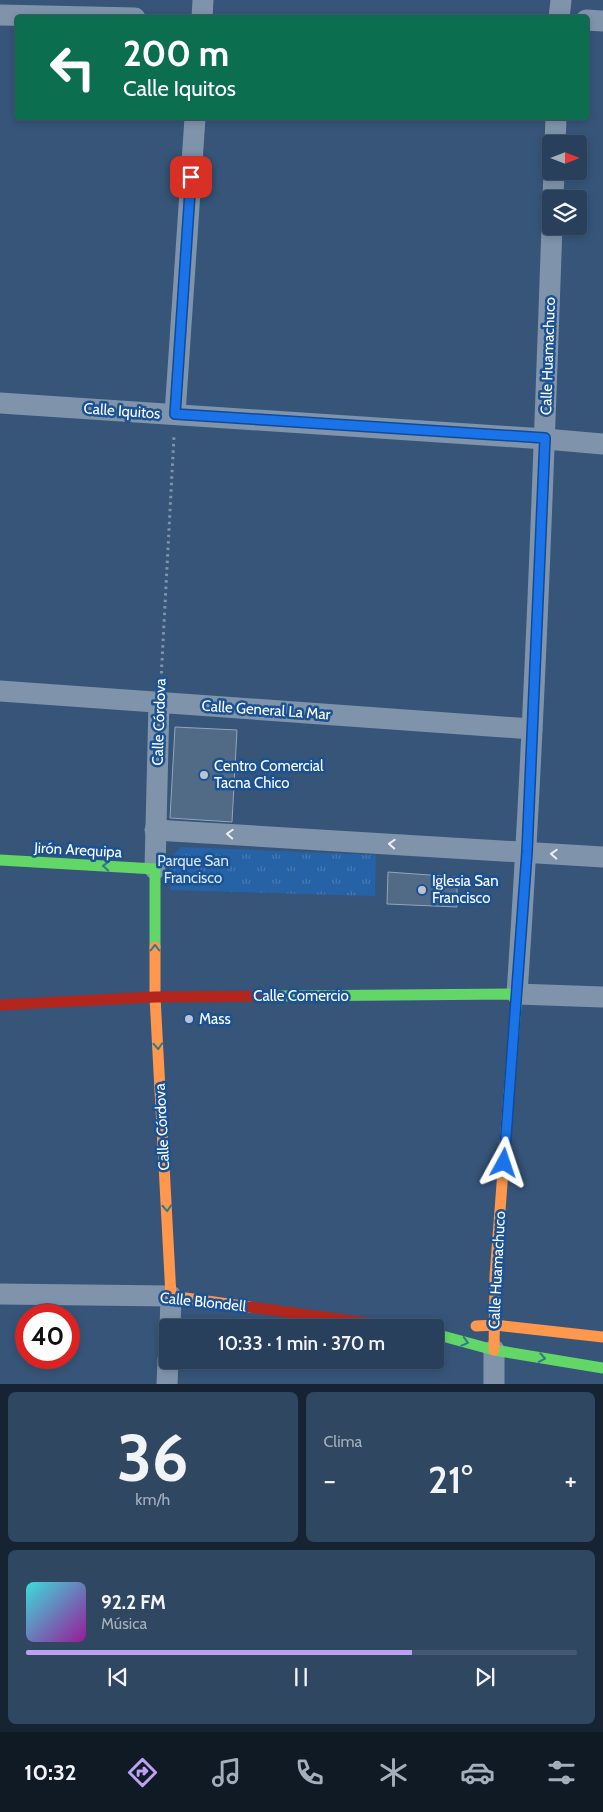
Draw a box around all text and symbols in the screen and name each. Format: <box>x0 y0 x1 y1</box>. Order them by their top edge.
text: 200 m <box>123 32 229 75</box>
icon: left <box>40 35 105 100</box>
text: Calle Iquitos <box>123 75 236 102</box>
north arrow <box>542 135 588 180</box>
map controls <box>542 135 587 235</box>
pin <box>170 156 212 198</box>
icon: arrive <box>177 163 205 191</box>
button: layers <box>542 190 587 235</box>
street label: Calle Huamachuco <box>537 297 559 415</box>
street label: Calle Iquitos <box>83 399 161 423</box>
street label: Calle Córdova <box>148 677 170 766</box>
street label: Calle General La Mar <box>201 697 331 723</box>
place label: Centro Comercial Tacna Chico <box>214 757 324 792</box>
marker: Centro Comercial Tacna Chico <box>198 769 210 781</box>
one-way arrow <box>226 829 234 840</box>
street label: Jirón Arequipa <box>33 839 123 861</box>
one-way arrow <box>388 839 396 850</box>
one-way arrow <box>550 848 558 859</box>
park label: Parque San Francisco <box>157 852 229 887</box>
one-way arrow <box>102 861 110 872</box>
place label: Iglesia San Francisco <box>432 872 499 907</box>
marker: Iglesia San Francisco <box>416 884 428 896</box>
one-way arrow <box>150 944 160 952</box>
street label: Calle Comercio <box>253 987 349 1005</box>
place label: Mass <box>199 1010 231 1028</box>
marker: Mass <box>183 1013 195 1025</box>
one-way arrow <box>152 1042 163 1050</box>
street label: Calle Córdova <box>151 1082 173 1171</box>
position arrow <box>477 1136 529 1188</box>
one-way arrow <box>161 1204 172 1212</box>
street label: Calle Huamachuco <box>485 1211 509 1329</box>
street label: Calle Blondell <box>159 1289 247 1316</box>
speed limit sign: 40 <box>15 1304 80 1369</box>
text: 10:33 · 1 min · 370 m <box>218 1332 385 1355</box>
one-way arrow <box>460 1336 468 1346</box>
one-way arrow <box>538 1352 547 1362</box>
text: 36 <box>117 1418 189 1497</box>
text: Clima <box>324 1432 362 1451</box>
text: 21° <box>428 1456 472 1503</box>
text: − <box>324 1463 336 1497</box>
text: + <box>565 1463 577 1497</box>
text: km/h <box>135 1490 170 1509</box>
text: 92.2 FM <box>101 1591 166 1614</box>
text: Música <box>101 1614 147 1633</box>
icon: previous <box>104 1663 132 1691</box>
icon: pause <box>287 1663 315 1691</box>
icon: next <box>471 1663 499 1691</box>
icon: directions <box>125 1755 160 1790</box>
icon: music <box>209 1755 244 1790</box>
icon: phone <box>292 1755 327 1790</box>
icon: climate <box>376 1755 411 1790</box>
icon: car <box>460 1755 495 1790</box>
icon: filters <box>544 1755 579 1790</box>
text: 10:32 <box>24 1759 76 1786</box>

